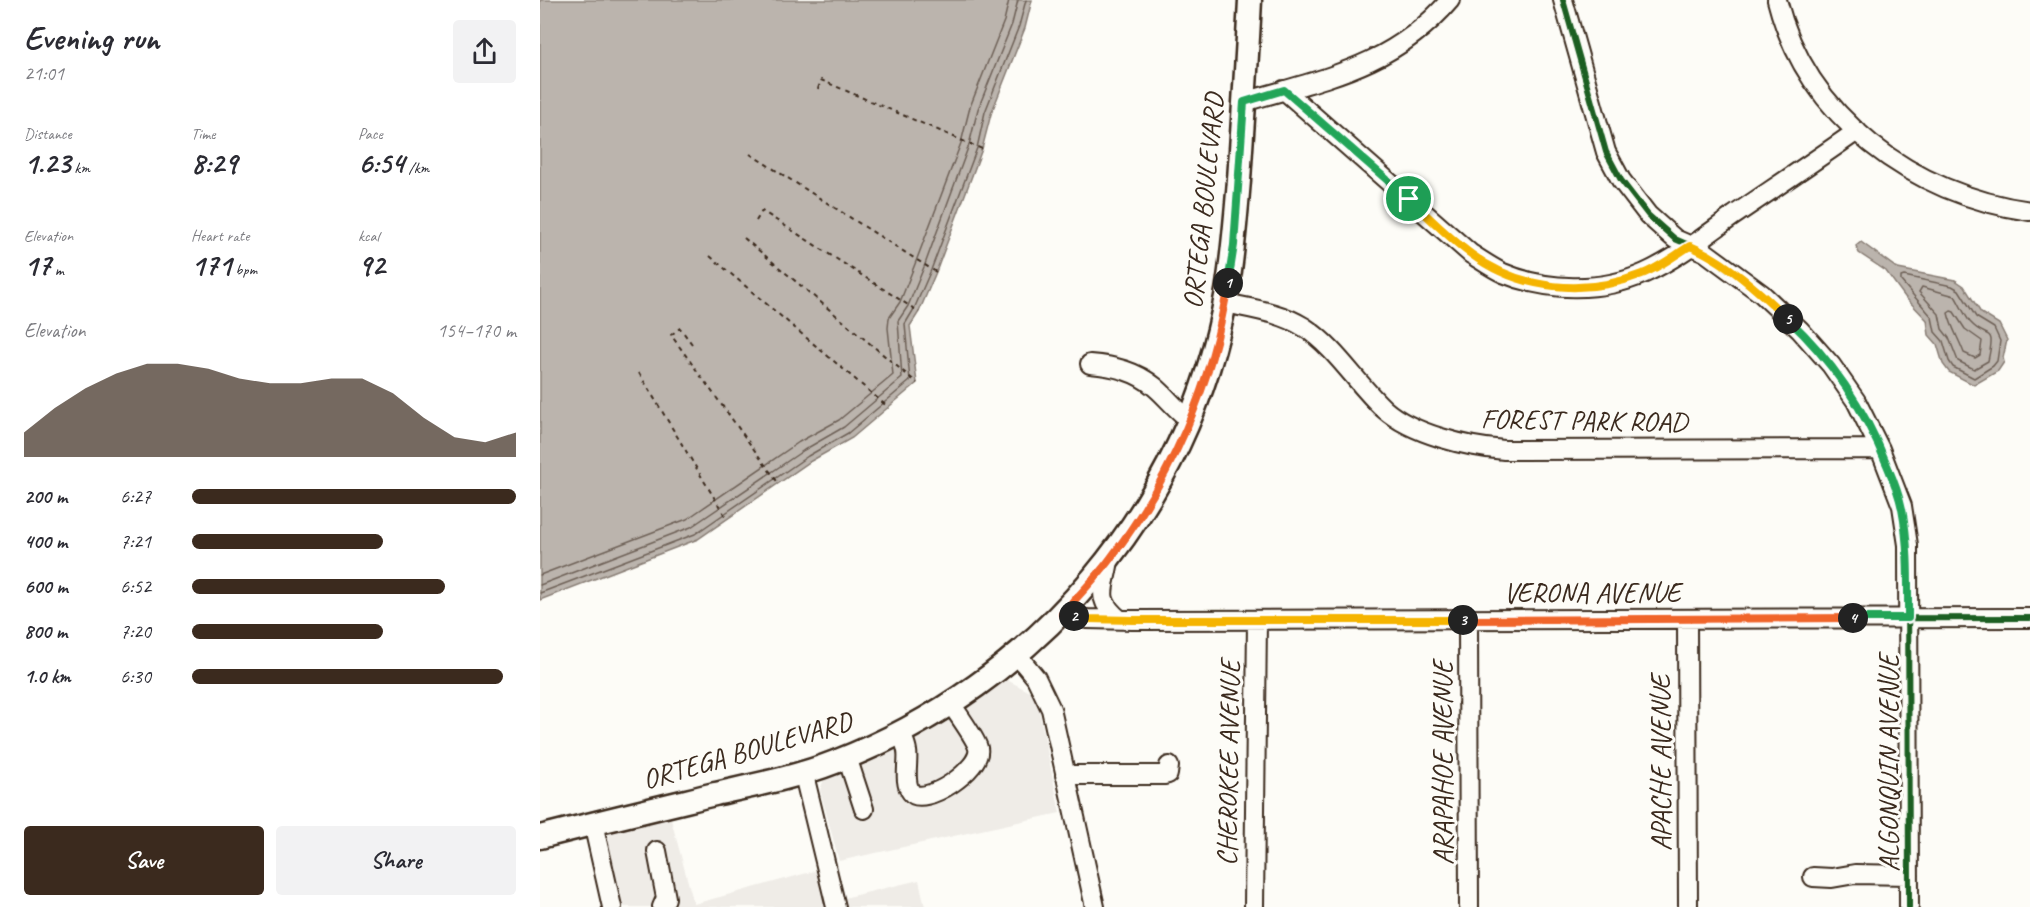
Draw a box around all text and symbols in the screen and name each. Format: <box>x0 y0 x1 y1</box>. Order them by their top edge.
text: Evening run <box>24 17 159 59</box>
button: share <box>453 20 516 83</box>
text: 21:01 <box>24 61 64 86</box>
street label: ORTEGA BOULEVARD <box>1174 90 1232 310</box>
text: Distance <box>24 124 72 144</box>
text: Time <box>191 124 215 144</box>
text: Pace <box>358 124 383 144</box>
text: 1.23 <box>24 144 70 182</box>
text: 8:29 <box>191 144 237 182</box>
text: 6:54 <box>358 144 405 182</box>
text: km <box>70 158 90 178</box>
text: /km <box>405 158 429 178</box>
pin <box>1383 173 1434 224</box>
icon: arrive <box>1392 182 1425 215</box>
text: Elevation <box>24 226 73 246</box>
text: Heart rate <box>191 226 249 246</box>
text: kcal <box>358 226 379 246</box>
text: 17 <box>24 246 51 284</box>
text: 171 <box>191 246 231 284</box>
text: 92 <box>358 246 385 284</box>
text: m <box>51 260 64 280</box>
text: bpm <box>231 260 257 280</box>
pin: 1 <box>1213 268 1243 298</box>
text: 1 <box>1224 273 1232 293</box>
pin: 5 <box>1773 304 1803 334</box>
text: 5 <box>1785 309 1791 329</box>
text: Elevation <box>24 318 86 343</box>
text: 154–170 m <box>437 318 516 343</box>
street label: FOREST PARK ROAD <box>1481 401 1690 439</box>
text: 200 m <box>24 484 67 509</box>
text: 6:27 <box>120 484 151 509</box>
text: 400 m <box>24 529 67 554</box>
text: 7:21 <box>120 529 151 554</box>
text: 600 m <box>24 574 68 599</box>
text: 6:52 <box>120 574 151 599</box>
street label: VERONA AVENUE <box>1503 575 1684 610</box>
pin: 2 <box>1059 601 1089 631</box>
pin: 4 <box>1838 603 1868 633</box>
pin: 3 <box>1448 605 1478 635</box>
text: 2 <box>1070 606 1078 626</box>
text: 4 <box>1849 608 1857 628</box>
text: 3 <box>1459 610 1467 630</box>
text: 800 m <box>24 619 67 644</box>
text: 7:20 <box>120 619 151 644</box>
street label: ALGONQUIN AVENUE <box>1871 651 1906 872</box>
street label: CHEROKEE AVENUE <box>1209 656 1247 866</box>
street label: ARAPAHOE AVENUE <box>1425 657 1460 865</box>
text: 1.0 km <box>24 664 71 689</box>
text: 6:30 <box>120 664 151 689</box>
street label: APACHE AVENUE <box>1643 672 1678 851</box>
street label: ORTEGA BOULEVARD <box>638 703 857 797</box>
button: Save <box>24 826 264 895</box>
button: Share <box>276 826 516 895</box>

